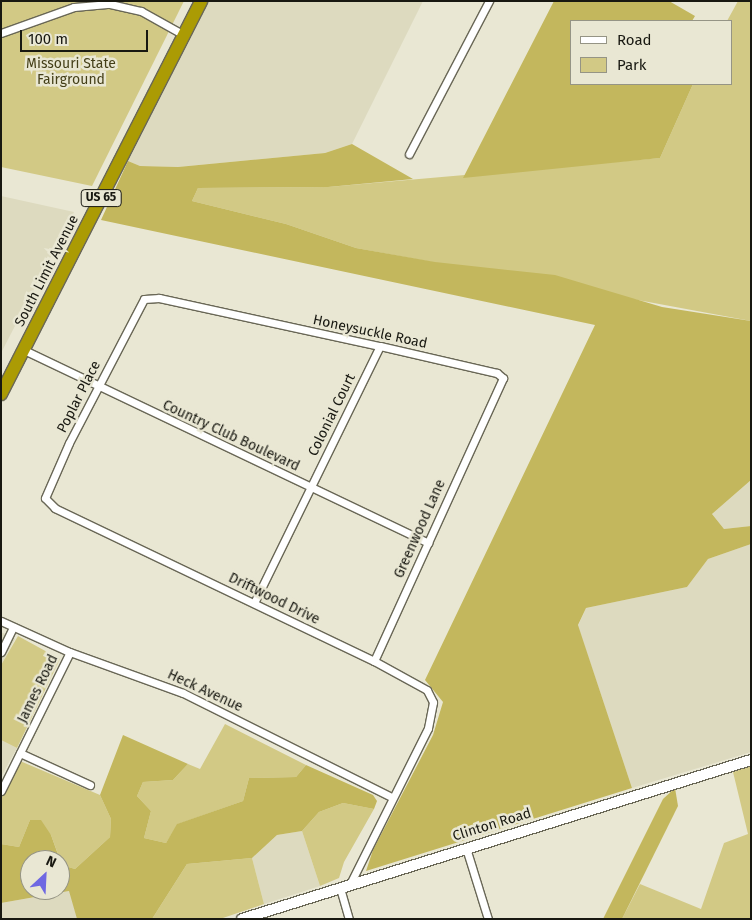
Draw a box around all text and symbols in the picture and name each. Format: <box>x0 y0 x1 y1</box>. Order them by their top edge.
scale bar <box>22 20 150 52</box>
legend <box>570 20 732 85</box>
text: 100 m <box>28 30 68 48</box>
text: Road <box>617 31 652 49</box>
park label: Missouri State Fairground <box>26 56 116 88</box>
text: Park <box>617 56 647 74</box>
road number: US 65 <box>80 188 122 208</box>
street label: South Limit Avenue <box>12 212 82 330</box>
street label: Honeysuckle Road <box>311 312 429 352</box>
street label: Poplar Place <box>54 358 104 436</box>
street label: Colonial Court <box>305 371 359 459</box>
street label: Country Club Boulevard <box>160 397 302 475</box>
street label: Greenwood Lane <box>391 477 449 581</box>
street label: Driftwood Drive <box>226 570 322 628</box>
street label: James Road <box>14 652 62 726</box>
street label: Heck Avenue <box>165 666 245 716</box>
street label: Clinton Road <box>451 805 533 845</box>
north arrow <box>20 850 70 900</box>
text: N <box>43 852 59 872</box>

